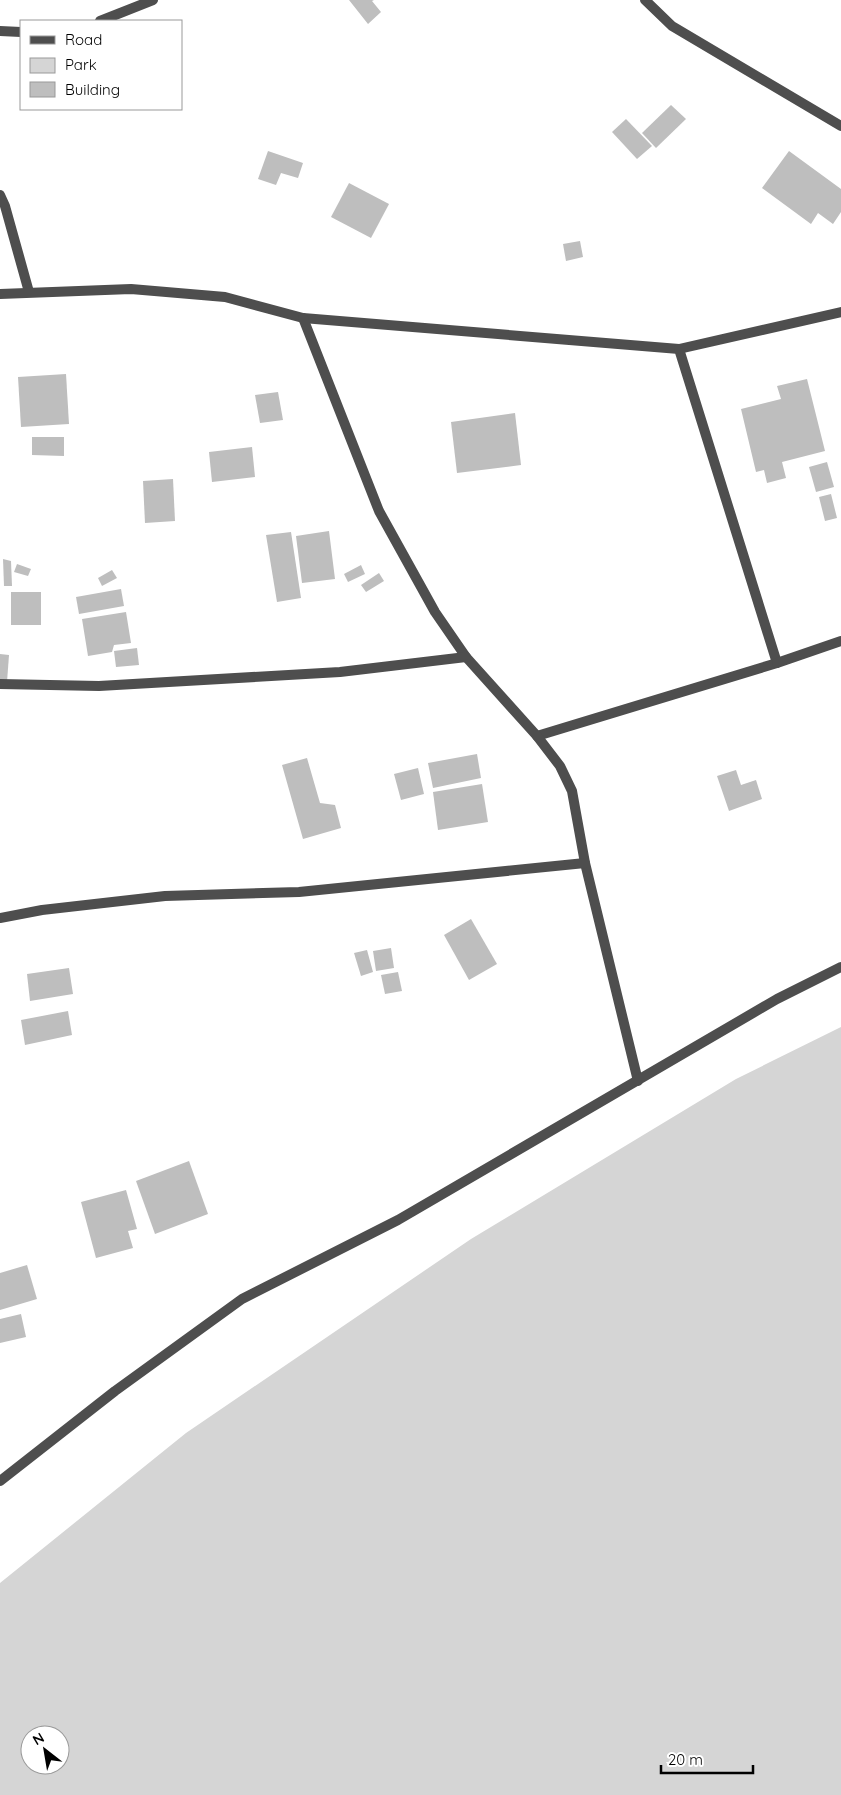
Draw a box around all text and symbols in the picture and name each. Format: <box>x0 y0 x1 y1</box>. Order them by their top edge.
legend <box>20 20 182 110</box>
text: Road <box>65 30 102 49</box>
text: Park <box>65 55 97 74</box>
text: Building <box>65 80 120 99</box>
north arrow <box>20 1725 70 1775</box>
text: N <box>29 1728 47 1749</box>
scale bar <box>661 1742 754 1774</box>
text: 20 m <box>668 1750 703 1769</box>

